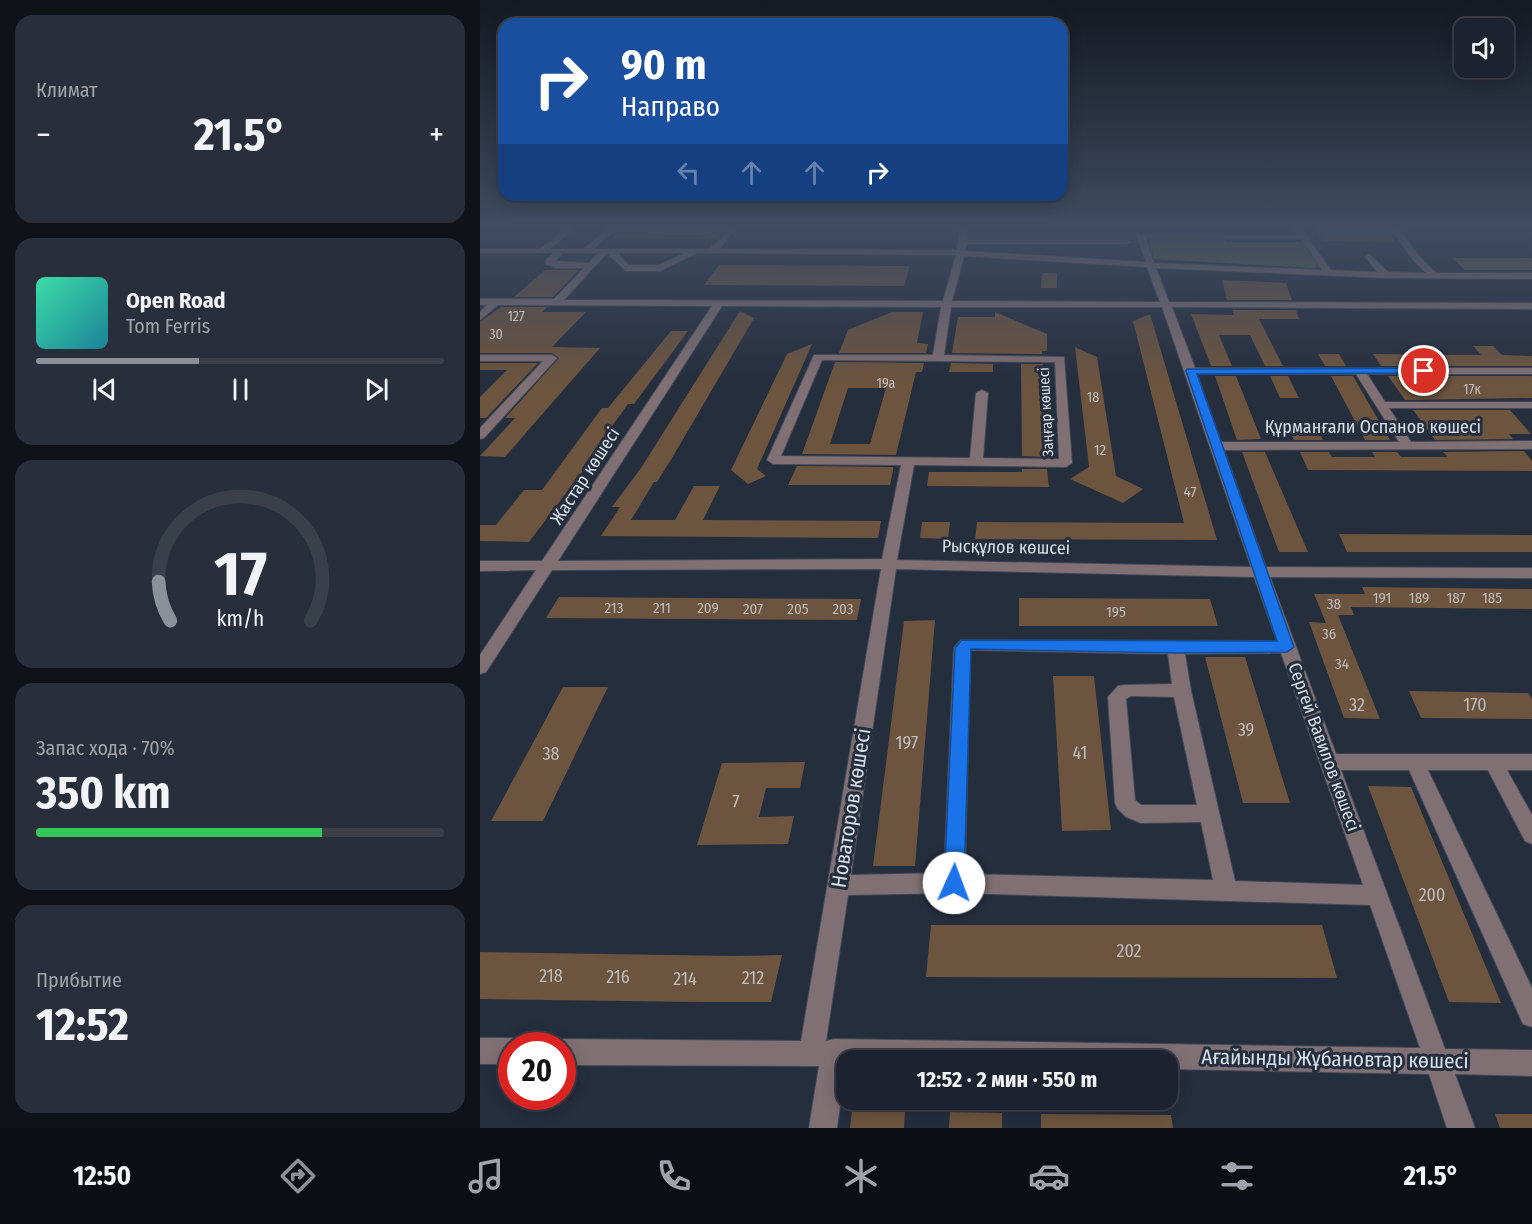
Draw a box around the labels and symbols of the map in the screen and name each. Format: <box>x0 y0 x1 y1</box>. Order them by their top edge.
house number: 127 <box>507 308 525 325</box>
house number: 30 <box>489 326 503 343</box>
pin <box>1398 345 1449 396</box>
street label: Заңғар көшесі <box>1035 367 1057 457</box>
house number: 19а <box>877 375 896 392</box>
house number: 17к <box>1463 381 1481 398</box>
house number: 18 <box>1087 389 1099 406</box>
street label: Құрманғали Оспанов көшесі <box>1265 416 1481 438</box>
street label: Жастар көшесі <box>546 424 624 528</box>
house number: 12 <box>1094 441 1107 459</box>
house number: 47 <box>1183 483 1197 501</box>
street label: Рысқұлов көшсеі <box>942 535 1070 559</box>
house number: 191 <box>1373 589 1391 607</box>
house number: 189 <box>1409 589 1429 607</box>
house number: 187 <box>1446 589 1466 607</box>
house number: 185 <box>1482 589 1502 607</box>
house number: 38 <box>1327 595 1341 613</box>
house number: 213 <box>605 599 624 617</box>
house number: 211 <box>653 599 671 617</box>
house number: 209 <box>697 599 719 617</box>
house number: 207 <box>743 600 763 618</box>
house number: 205 <box>787 600 809 618</box>
house number: 203 <box>832 600 854 618</box>
house number: 195 <box>1106 603 1126 621</box>
house number: 36 <box>1322 625 1336 643</box>
house number: 34 <box>1335 655 1349 673</box>
street label: Сергей Вавилов көшесі <box>1283 660 1365 834</box>
house number: 32 <box>1349 694 1365 716</box>
house number: 170 <box>1463 694 1487 716</box>
house number: 39 <box>1238 719 1254 741</box>
street label: Новаторов көшесі <box>826 726 876 890</box>
house number: 197 <box>896 732 918 754</box>
house number: 41 <box>1073 742 1087 764</box>
house number: 38 <box>542 743 560 765</box>
house number: 7 <box>732 791 740 813</box>
position arrow <box>922 851 986 915</box>
house number: 200 <box>1419 884 1445 906</box>
house number: 202 <box>1116 940 1142 962</box>
house number: 218 <box>539 965 563 987</box>
house number: 216 <box>606 966 630 988</box>
house number: 212 <box>742 967 764 989</box>
house number: 214 <box>673 968 697 990</box>
speed limit sign: 20 <box>498 1032 576 1110</box>
street label: Ағайынды Жұбановтар көшесі <box>1201 1044 1469 1074</box>

